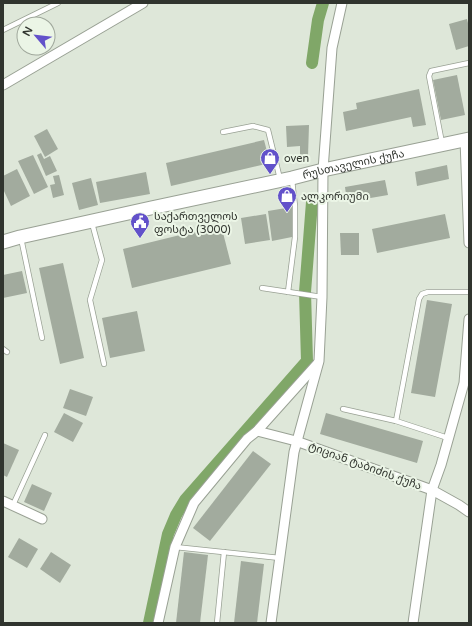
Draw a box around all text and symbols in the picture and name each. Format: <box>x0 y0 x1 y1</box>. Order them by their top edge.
north arrow <box>16 16 56 56</box>
text: N <box>20 25 35 38</box>
street label: რუსთაველის ქუჩა <box>301 146 405 182</box>
shop icon: oven <box>259 147 281 175</box>
place label: oven <box>284 152 309 165</box>
shop icon: ალკორიუმი <box>276 185 298 213</box>
place label: ალკორიუმი <box>301 190 369 203</box>
place label: საქართველოს ფოსტა (3000) <box>154 210 238 236</box>
public building icon: საქართველოს ფოსტა (3000) <box>129 211 151 239</box>
street label: ტიციან ტაბიძის ქუჩა <box>307 439 423 493</box>

